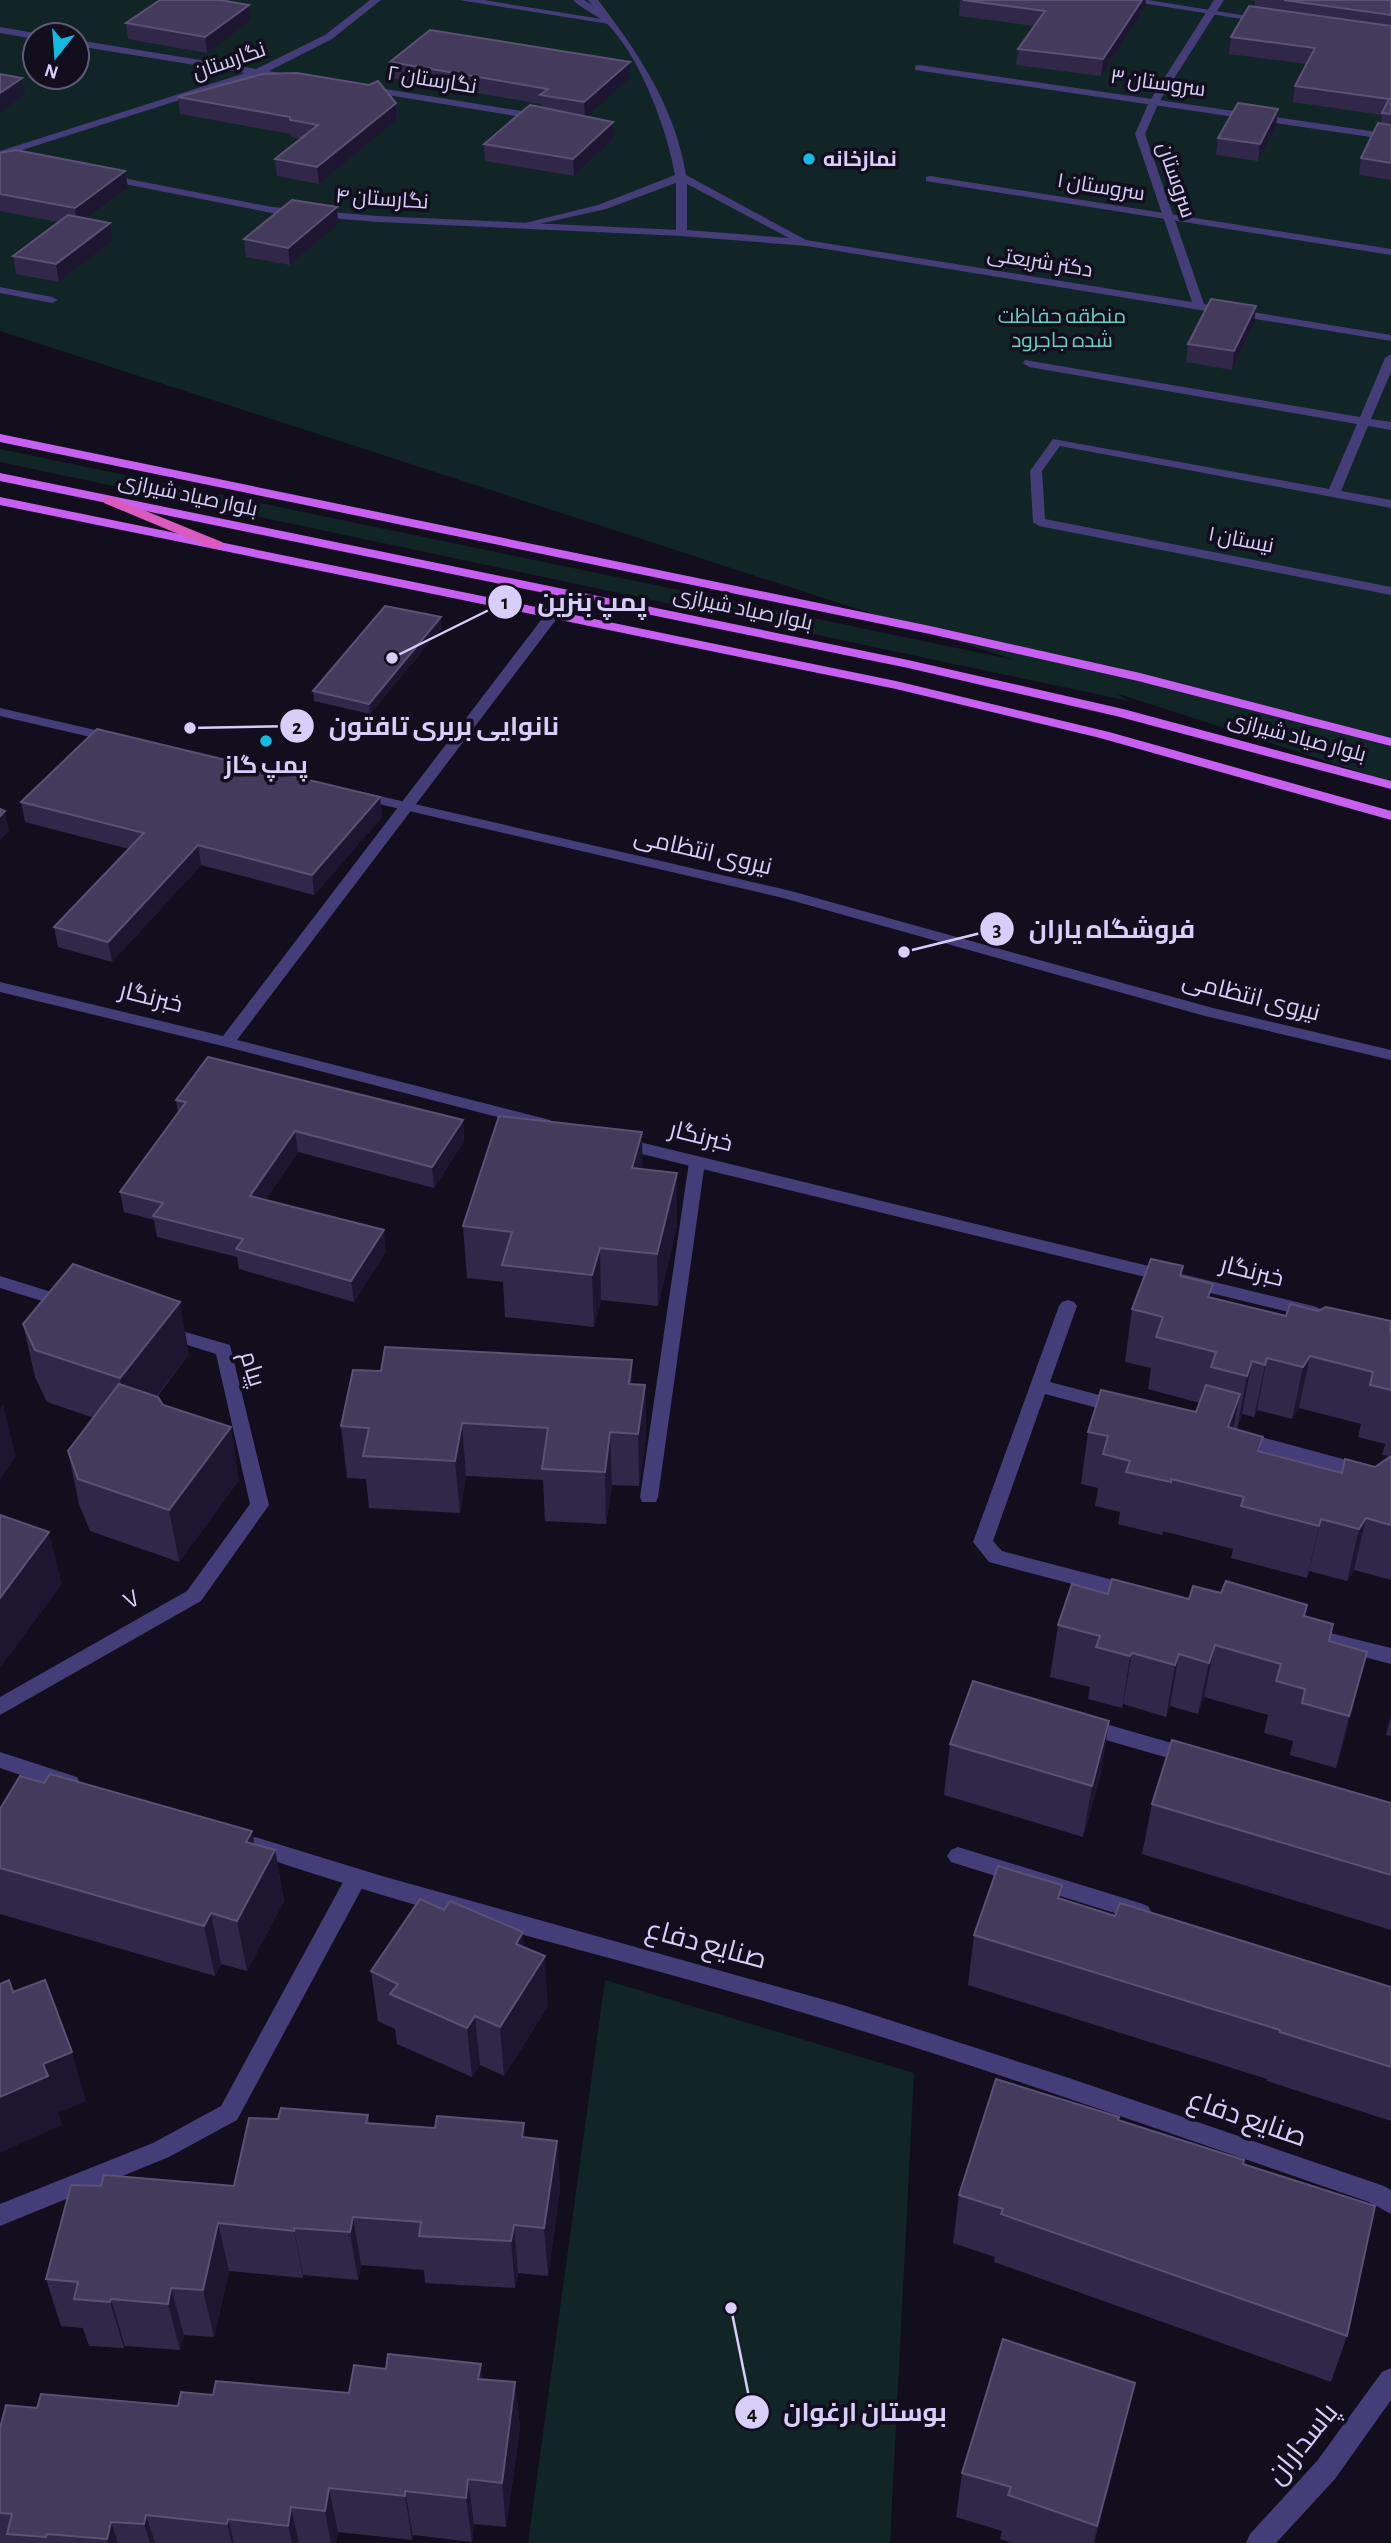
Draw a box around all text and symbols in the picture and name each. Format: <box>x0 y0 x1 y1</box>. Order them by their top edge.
north arrow <box>21 21 91 91</box>
street label: نگارستان <box>190 39 269 85</box>
text: N <box>42 60 61 82</box>
street label: نگارستان ۲ <box>385 63 478 99</box>
street label: سروستان ۳ <box>1109 66 1207 102</box>
street label: سروستان <box>1151 139 1199 221</box>
place label: نمازخانه <box>823 149 897 171</box>
marker: نمازخانه <box>801 151 817 167</box>
street label: سروستان ۱ <box>1055 170 1146 206</box>
street label: نگارستان ۴ <box>335 185 429 215</box>
street label: دکتر شریعتی <box>986 243 1094 283</box>
park label: منطقه حفاظت شده جاجرود <box>998 306 1126 352</box>
street label: بلوار صیاد شیرازی <box>116 470 260 522</box>
street label: نیستان ۱ <box>1206 523 1275 559</box>
callout: پمپ بنزین <box>488 578 660 625</box>
street label: بلوار صیاد شیرازی <box>671 584 815 636</box>
text: پمپ بنزین <box>537 590 647 620</box>
text: 1 <box>501 592 509 613</box>
callout: نانوایی بربری تافتون <box>280 703 573 750</box>
street label: بلوار صیاد شیرازی <box>1225 708 1368 767</box>
text: نانوایی بربری تافتون <box>329 714 559 742</box>
text: 2 <box>292 717 302 738</box>
marker: پمپ گاز <box>258 733 274 749</box>
place label: پمپ گاز <box>223 754 308 782</box>
street label: نیروی انتظامی <box>631 824 774 881</box>
callout: فروشگاه یاران <box>980 906 1209 953</box>
text: فروشگاه یاران <box>1029 916 1195 944</box>
text: 3 <box>992 919 1002 940</box>
street label: نیروی انتظامی <box>1180 968 1322 1027</box>
street label: خبرنگار <box>115 978 185 1017</box>
street label: خبرنگار <box>665 1117 735 1156</box>
street label: خبرنگار <box>1216 1252 1286 1291</box>
street label: پیام <box>232 1348 269 1391</box>
street label: ۷ <box>120 1586 144 1614</box>
street label: صنایع دفاع <box>642 1916 769 1977</box>
street label: صنایع دفاع <box>1183 2086 1310 2155</box>
callout: بوستان ارغوان <box>735 2389 961 2436</box>
street label: پاسداران <box>1262 2398 1346 2492</box>
text: بوستان ارغوان <box>783 2400 947 2427</box>
text: 4 <box>747 2403 757 2424</box>

